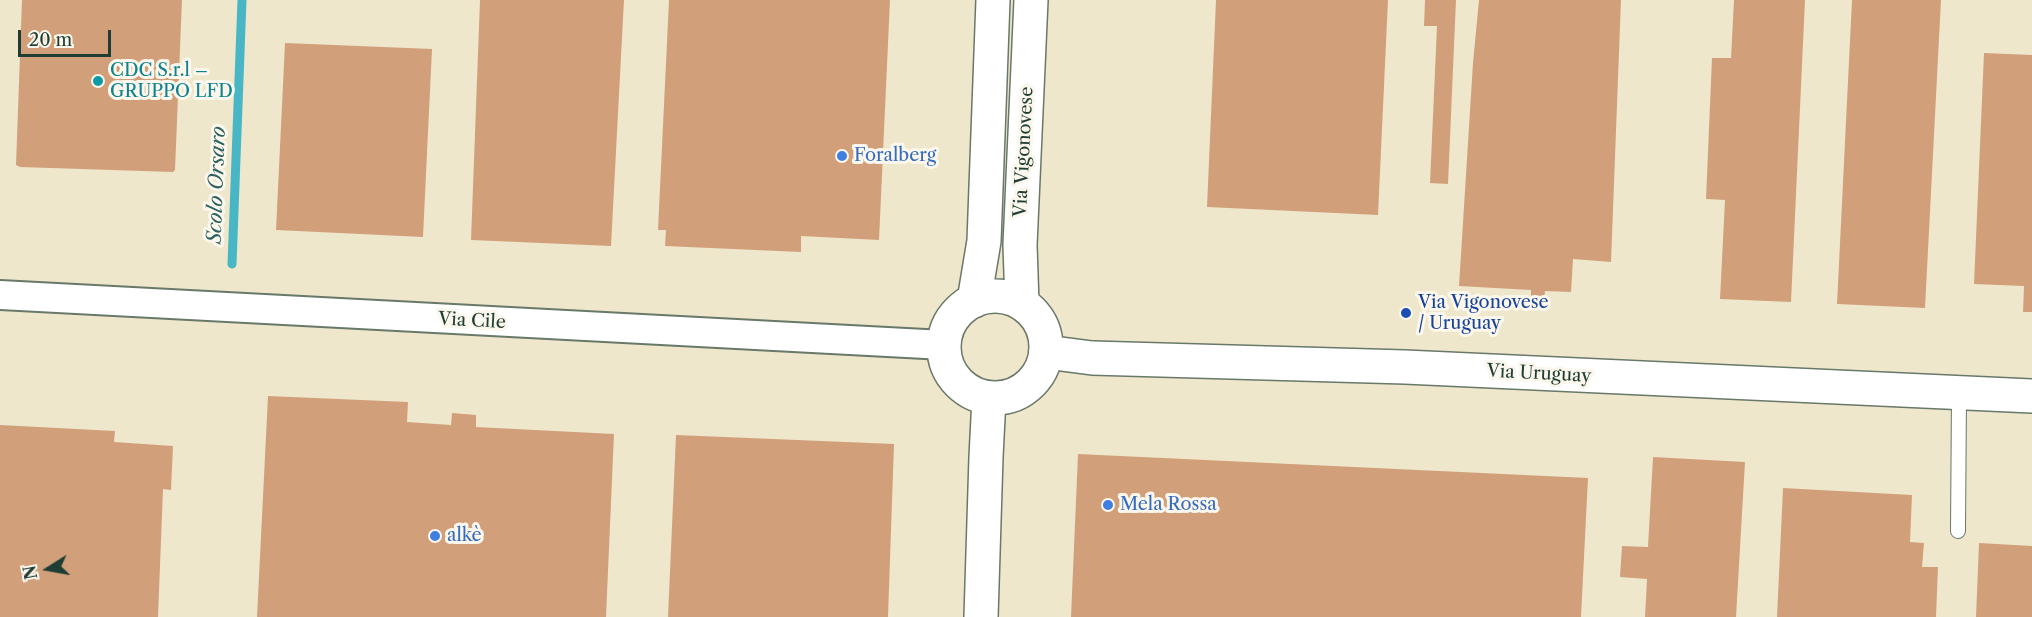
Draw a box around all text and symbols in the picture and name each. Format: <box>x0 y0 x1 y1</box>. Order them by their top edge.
scale bar <box>21 18 114 56</box>
text: 20 m <box>29 29 72 51</box>
place label: CDC S.r.l – GRUPPO LFD <box>110 60 233 103</box>
marker: CDC S.r.l – GRUPPO LFD <box>91 74 105 88</box>
street label: Via Vigonovese <box>1010 86 1038 218</box>
water label: Scolo Orsaro <box>203 126 231 244</box>
place label: Foralberg <box>854 145 936 167</box>
marker: Foralberg <box>835 149 849 163</box>
place label: Via Vigonovese / Uruguay <box>1418 292 1549 334</box>
marker: Via Vigonovese / Uruguay <box>1399 306 1413 320</box>
street label: Via Cile <box>438 308 506 334</box>
street label: Via Uruguay <box>1486 360 1592 388</box>
place label: Mela Rossa <box>1120 494 1217 516</box>
marker: Mela Rossa <box>1101 498 1115 512</box>
place label: alkè <box>447 525 482 547</box>
marker: alkè <box>428 529 442 543</box>
north arrow <box>18 539 78 599</box>
text: N <box>19 564 41 581</box>

